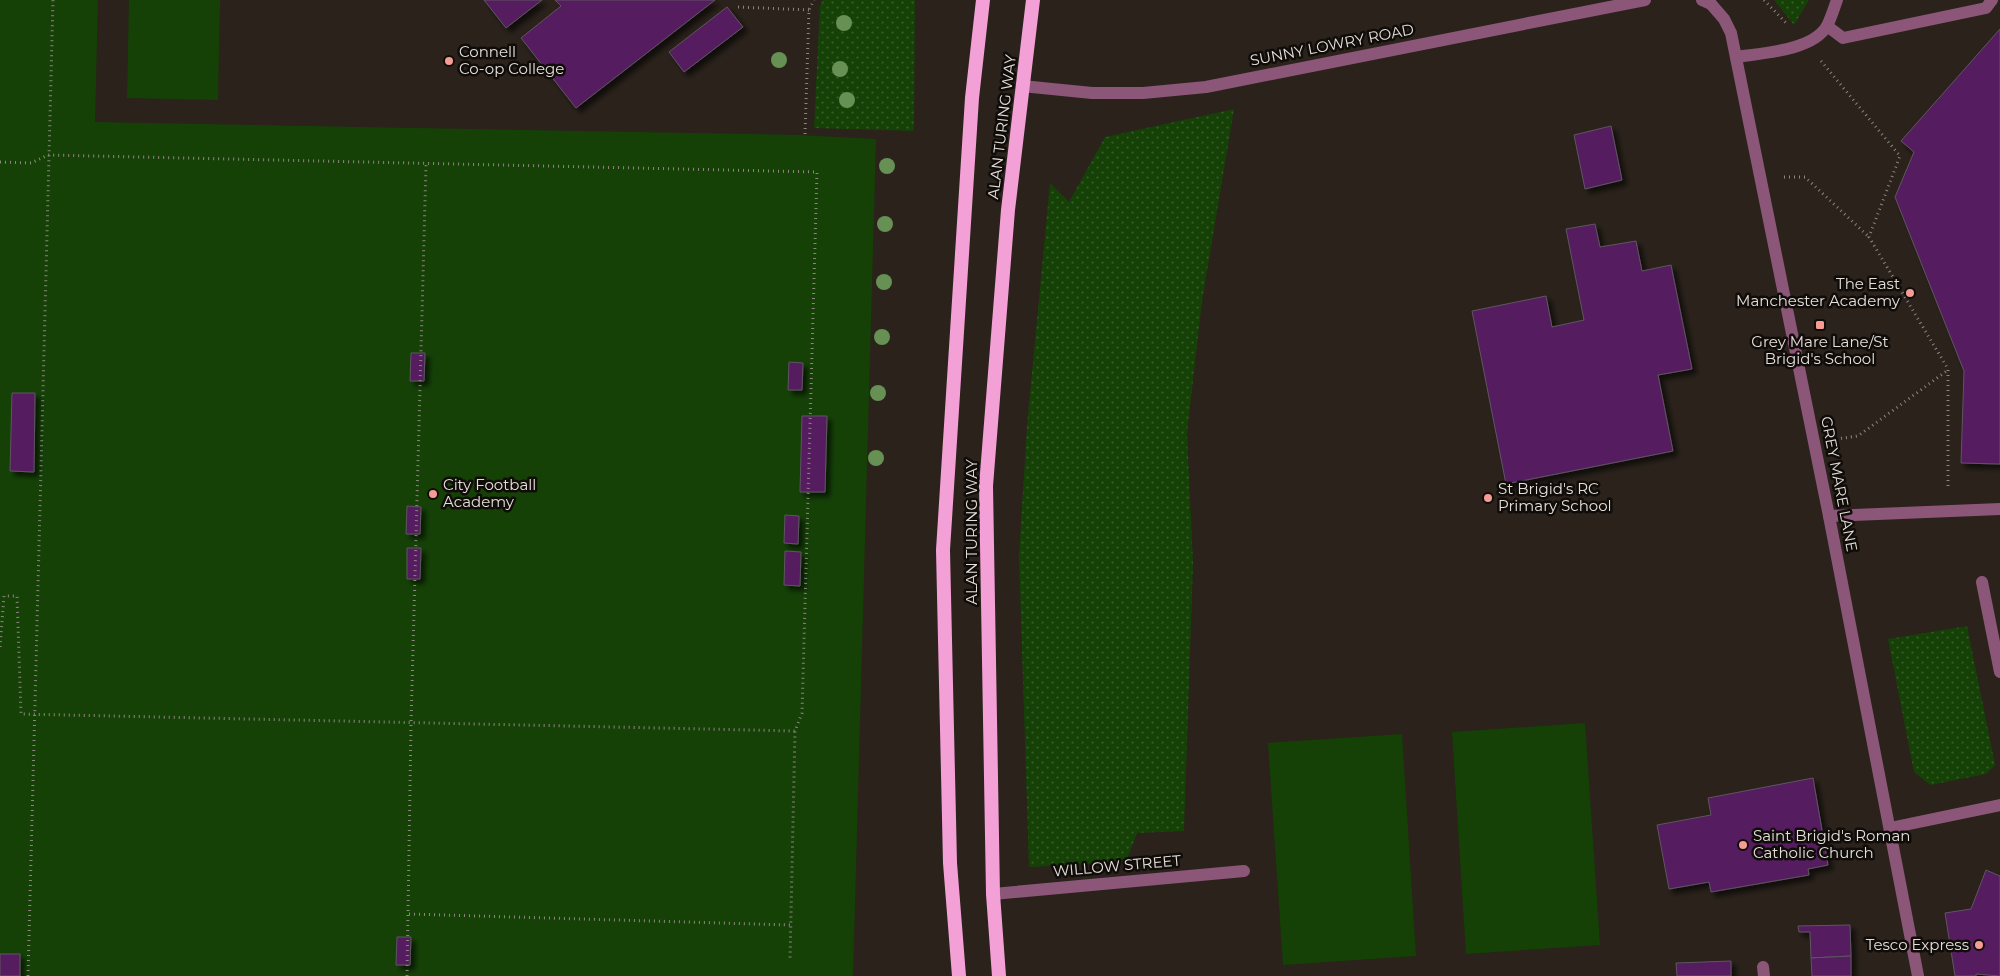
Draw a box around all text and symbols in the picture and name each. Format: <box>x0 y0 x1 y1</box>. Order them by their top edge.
street label: SUNNY LOWRY ROAD <box>1248 19 1416 70</box>
place label: Connell Co-op College <box>459 42 564 78</box>
street label: ALAN TURING WAY <box>983 53 1020 200</box>
marker: Connell Co-op College <box>443 55 455 67</box>
place label: The East Manchester Academy <box>1736 274 1901 310</box>
marker: The East Manchester Academy <box>1904 287 1916 299</box>
marker: Grey Mare Lane/St Brigid's School <box>1814 319 1826 331</box>
place label: Grey Mare Lane/St Brigid's School <box>1751 332 1889 368</box>
street label: GREY MARE LANE <box>1817 415 1862 553</box>
street label: ALAN TURING WAY <box>962 459 981 605</box>
place label: City Football Academy <box>443 475 536 511</box>
place label: St Brigid's RC Primary School <box>1498 479 1612 515</box>
marker: City Football Academy <box>427 488 439 500</box>
marker: St Brigid's RC Primary School <box>1482 492 1494 504</box>
place label: Saint Brigid's Roman Catholic Church <box>1753 826 1910 862</box>
marker: Saint Brigid's Roman Catholic Church <box>1737 839 1749 851</box>
street label: WILLOW STREET <box>1052 850 1182 881</box>
place label: Tesco Express <box>1866 935 1969 954</box>
marker: Tesco Express <box>1973 939 1985 951</box>

